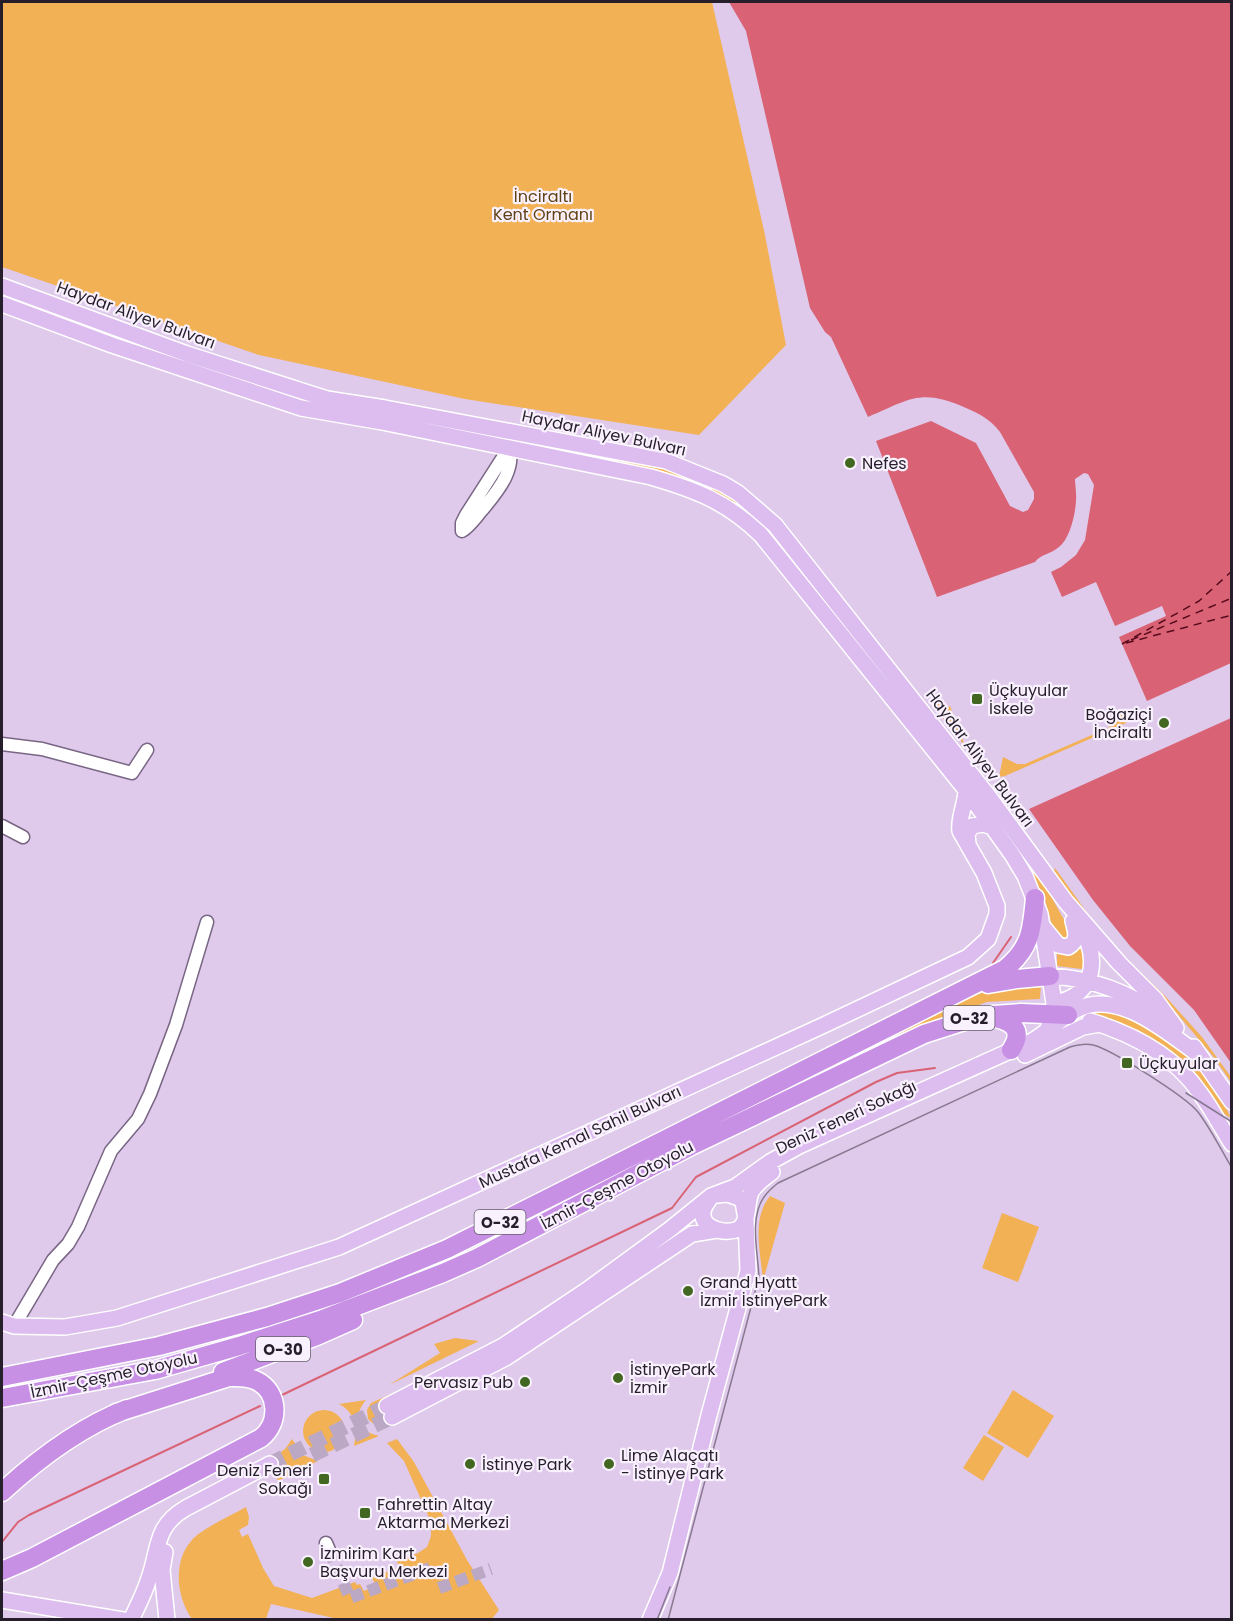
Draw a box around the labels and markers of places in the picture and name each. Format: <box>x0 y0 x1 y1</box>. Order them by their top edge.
place label: Nefes <box>862 452 907 475</box>
marker: Nefes <box>843 456 857 470</box>
place label: Üçkuyular İskele <box>989 679 1068 720</box>
marker: Üçkuyular İskele <box>970 692 984 706</box>
place label: Boğaziçi İnciraltı <box>1085 703 1152 744</box>
marker: Boğaziçi İnciraltı <box>1157 716 1171 730</box>
place label: Üçkuyular <box>1139 1052 1218 1075</box>
marker: Üçkuyular <box>1120 1056 1134 1070</box>
place label: Grand Hyatt İzmir İstinyePark <box>700 1271 828 1312</box>
marker: Grand Hyatt İzmir İstinyePark <box>681 1284 695 1298</box>
place label: İstinyePark İzmir <box>630 1358 716 1399</box>
place label: Pervasız Pub <box>414 1371 513 1394</box>
marker: İstinyePark İzmir <box>611 1371 625 1385</box>
marker: Pervasız Pub <box>518 1375 532 1389</box>
place label: Lime Alaçatı - İstinye Park <box>621 1444 725 1485</box>
place label: İstinye Park <box>482 1453 573 1476</box>
marker: İstinye Park <box>463 1457 477 1471</box>
marker: Lime Alaçatı - İstinye Park <box>602 1457 616 1471</box>
place label: Deniz Feneri Sokağı <box>217 1459 312 1500</box>
marker: Deniz Feneri Sokağı <box>317 1472 331 1486</box>
place label: Fahrettin Altay Aktarma Merkezi <box>377 1493 509 1534</box>
marker: Fahrettin Altay Aktarma Merkezi <box>358 1506 372 1520</box>
place label: İzmirim Kart Başvuru Merkezi <box>320 1542 448 1583</box>
marker: İzmirim Kart Başvuru Merkezi <box>301 1555 315 1569</box>

